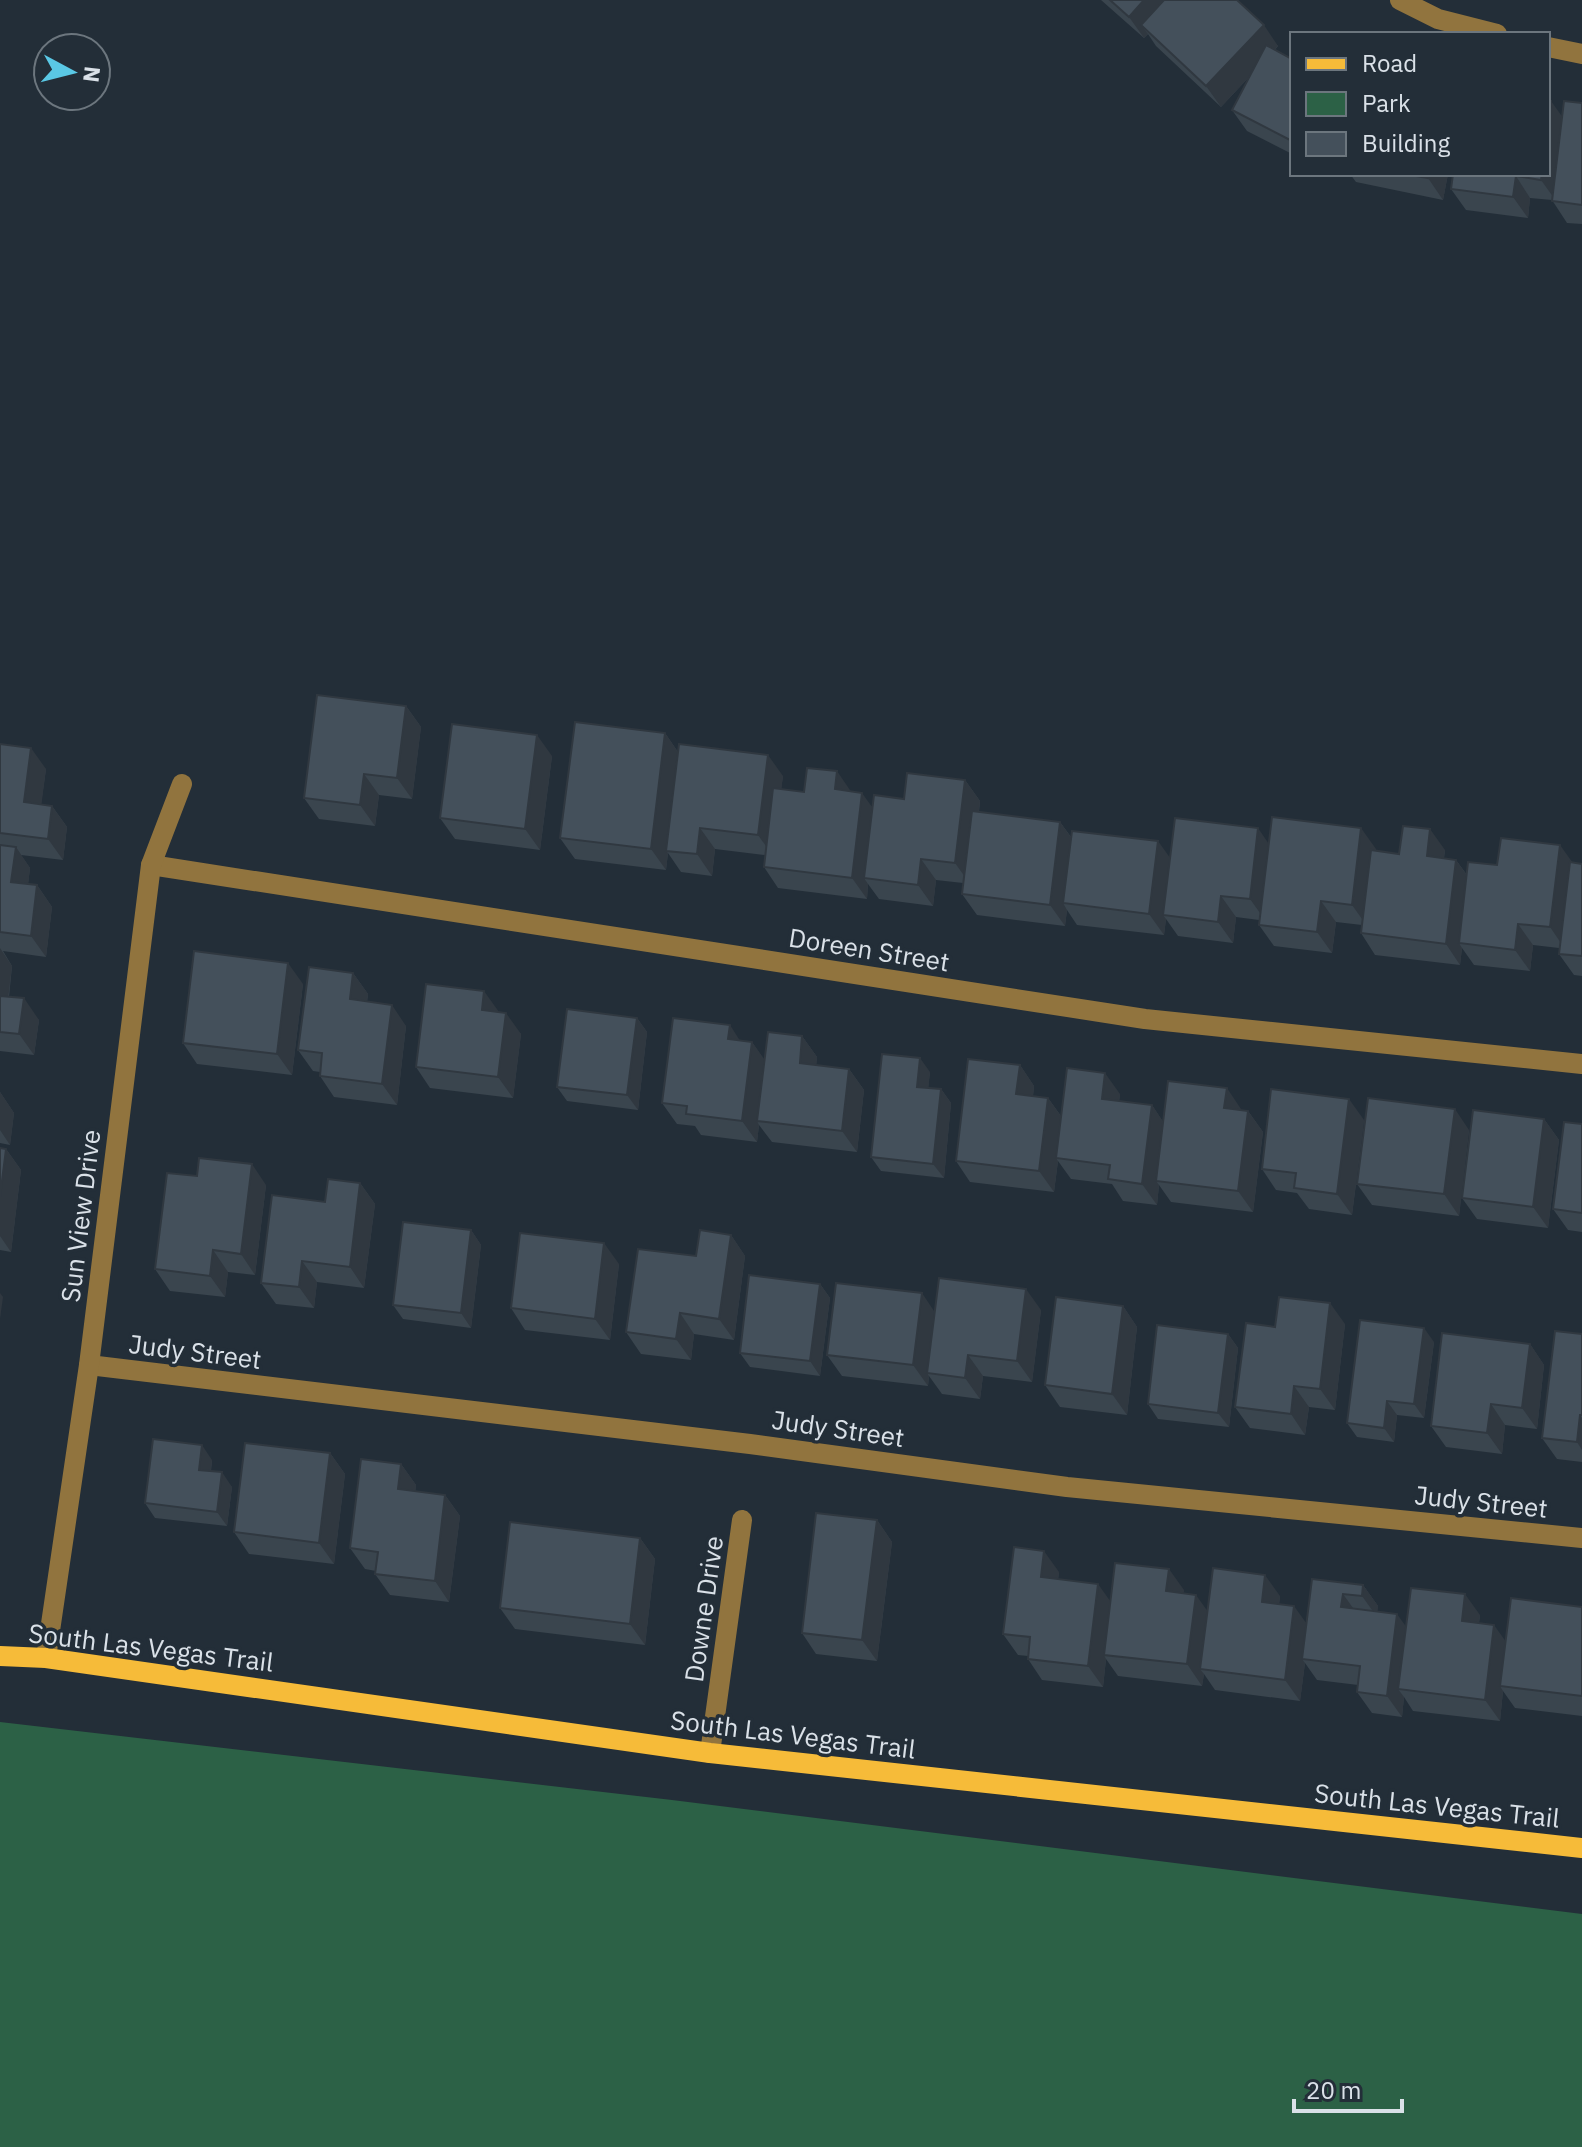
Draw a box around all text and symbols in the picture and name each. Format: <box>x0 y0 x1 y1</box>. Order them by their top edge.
north arrow <box>32 32 112 112</box>
legend <box>1290 32 1550 176</box>
text: Road <box>1362 47 1417 79</box>
text: N <box>77 65 108 84</box>
text: Park <box>1362 87 1411 119</box>
text: Building <box>1362 127 1450 159</box>
street label: Doreen Street <box>786 920 952 978</box>
street label: Sun View Drive <box>53 1128 107 1304</box>
street label: Judy Street <box>127 1326 263 1376</box>
street label: Judy Street <box>770 1402 907 1454</box>
street label: Judy Street <box>1413 1477 1549 1525</box>
street label: Downe Drive <box>676 1534 730 1684</box>
street label: South Las Vegas Trail <box>27 1615 275 1679</box>
street label: South Las Vegas Trail <box>669 1702 917 1766</box>
street label: South Las Vegas Trail <box>1313 1775 1561 1835</box>
scale bar <box>1294 2063 1402 2113</box>
text: 20 m <box>1306 2074 1361 2106</box>

